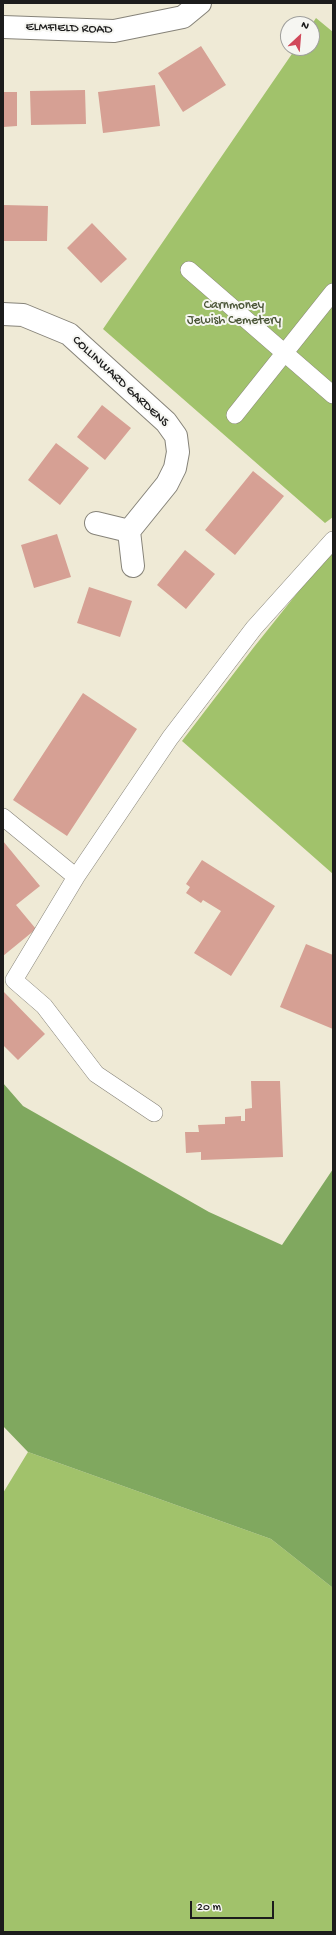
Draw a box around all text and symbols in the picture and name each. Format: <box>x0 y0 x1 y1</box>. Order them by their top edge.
north arrow <box>280 16 320 56</box>
text: N <box>299 19 311 33</box>
street label: ELMFIELD ROAD <box>25 20 113 38</box>
park label: Carnmoney Jewish Cemetery <box>187 298 281 329</box>
street label: COLLINWARD GARDENS <box>68 333 172 431</box>
scale bar <box>192 1893 276 1919</box>
text: 20 m <box>197 1901 221 1915</box>

